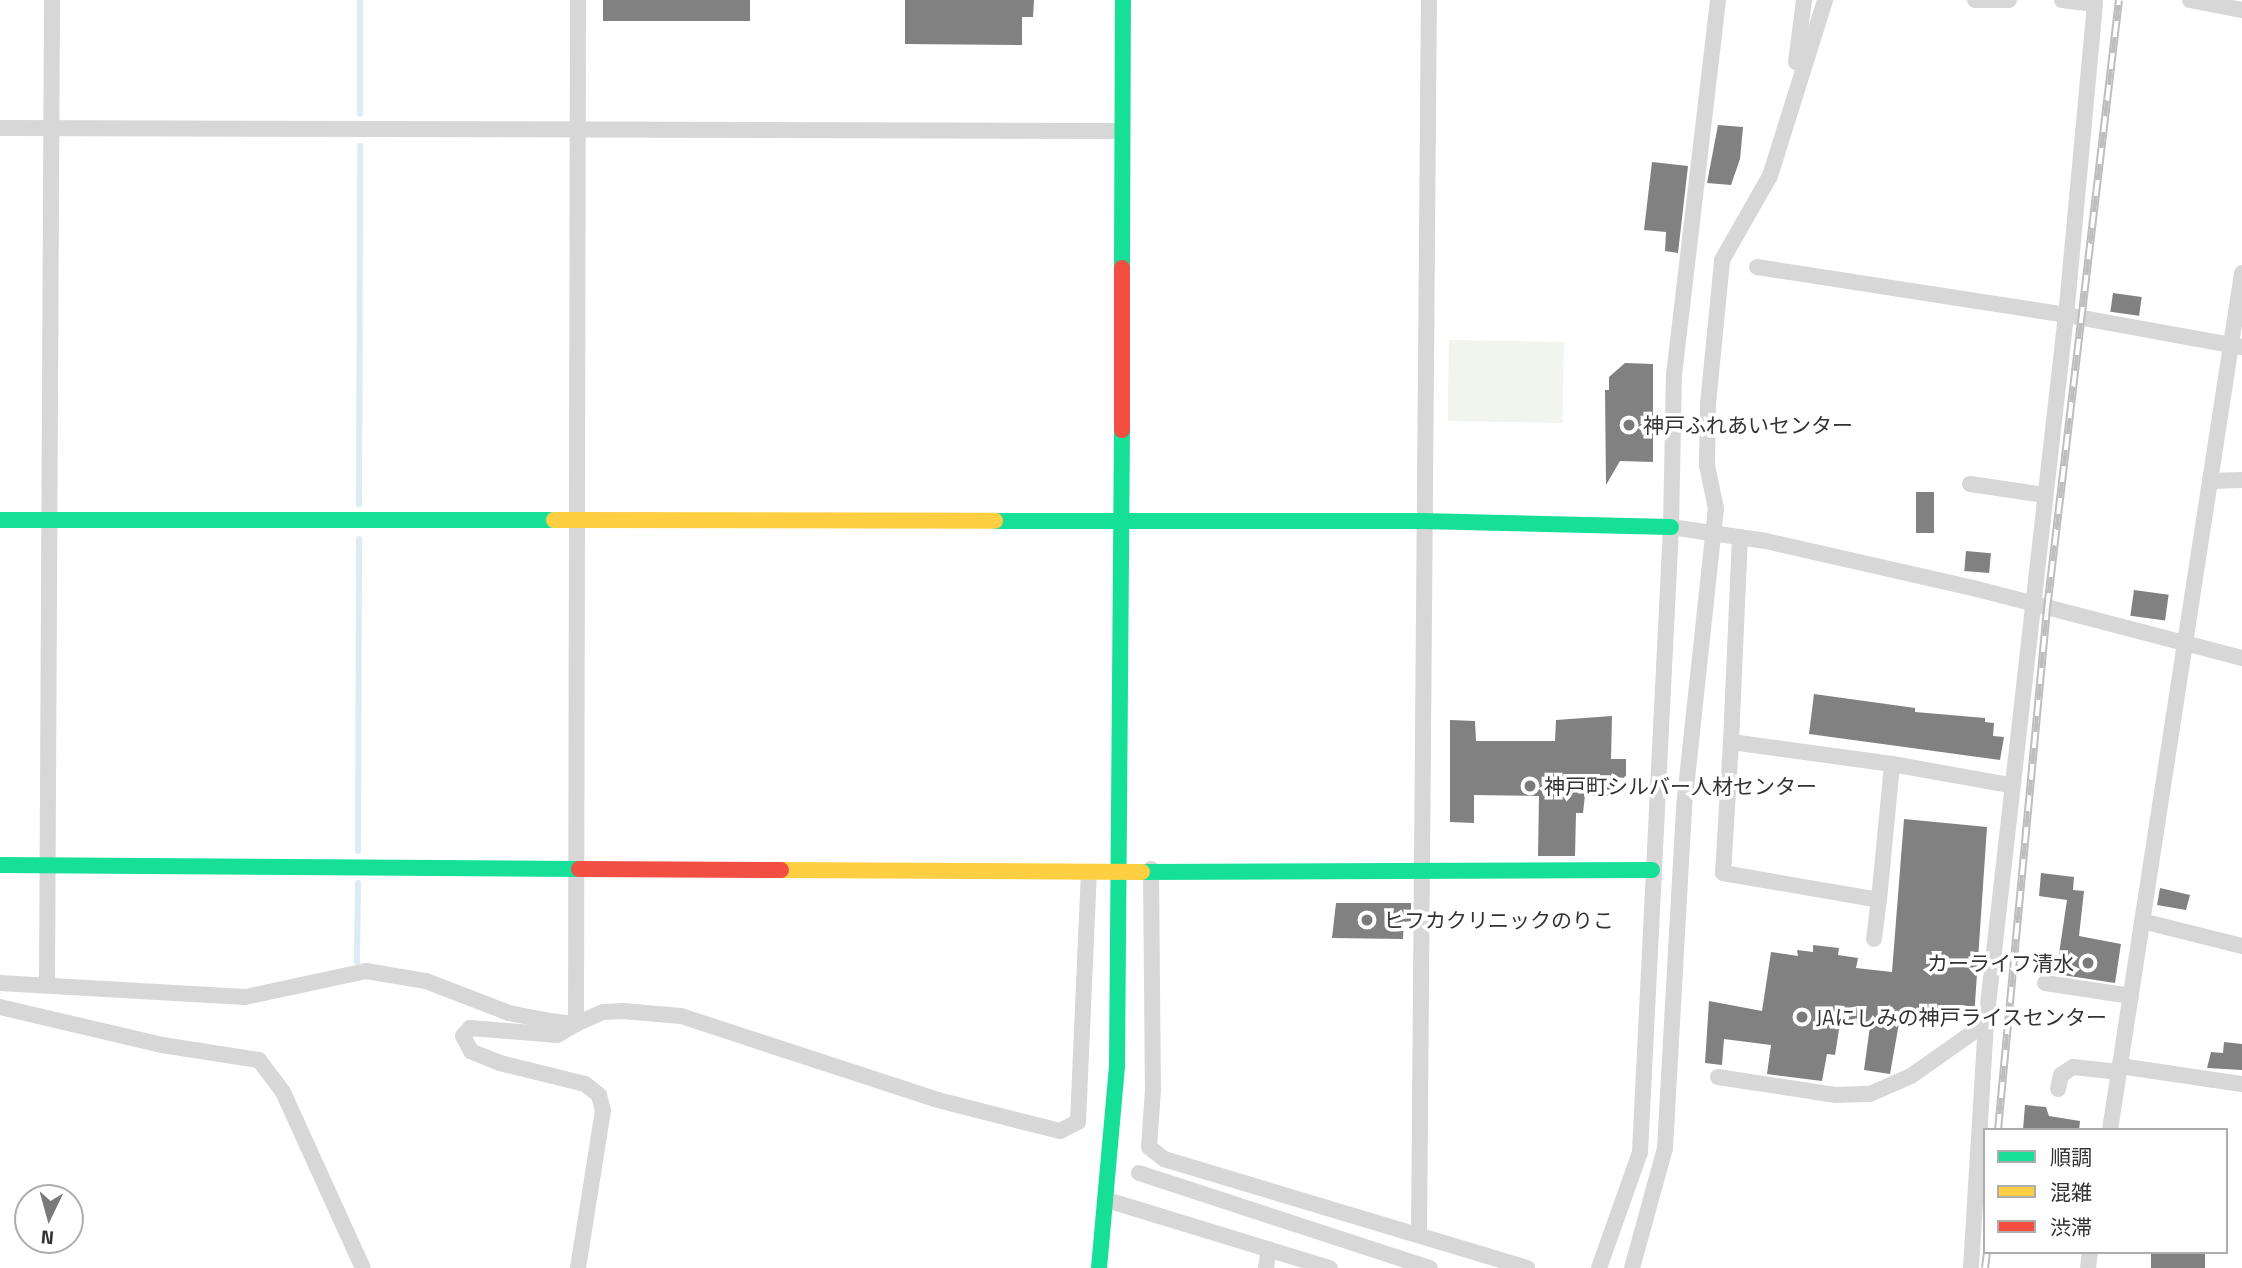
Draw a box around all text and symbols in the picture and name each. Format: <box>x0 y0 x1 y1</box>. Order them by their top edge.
place label: 神戸ふれあいセンター <box>1643 412 1853 438</box>
marker: 神戸ふれあいセンター <box>1621 417 1637 433</box>
place label: 神戸町シルバー人材センター <box>1544 773 1817 799</box>
marker: 神戸町シルバー人材センター <box>1522 778 1538 794</box>
place label: ヒフカクリニックのりこ <box>1383 907 1614 933</box>
marker: ヒフカクリニックのりこ <box>1357 910 1377 930</box>
place label: カーライフ清水 <box>1927 950 2074 976</box>
marker: カーライフ清水 <box>2080 955 2096 971</box>
place label: JAにしみの神戸ライスセンター <box>1816 1004 2108 1030</box>
marker: JAにしみの神戸ライスセンター <box>1794 1009 1810 1025</box>
legend <box>1983 1128 2228 1254</box>
text: 順調 <box>2050 1141 2092 1173</box>
text: 混雑 <box>2050 1176 2092 1208</box>
north arrow <box>14 1184 84 1254</box>
text: 渋滞 <box>2050 1211 2092 1243</box>
text: N <box>39 1223 55 1253</box>

